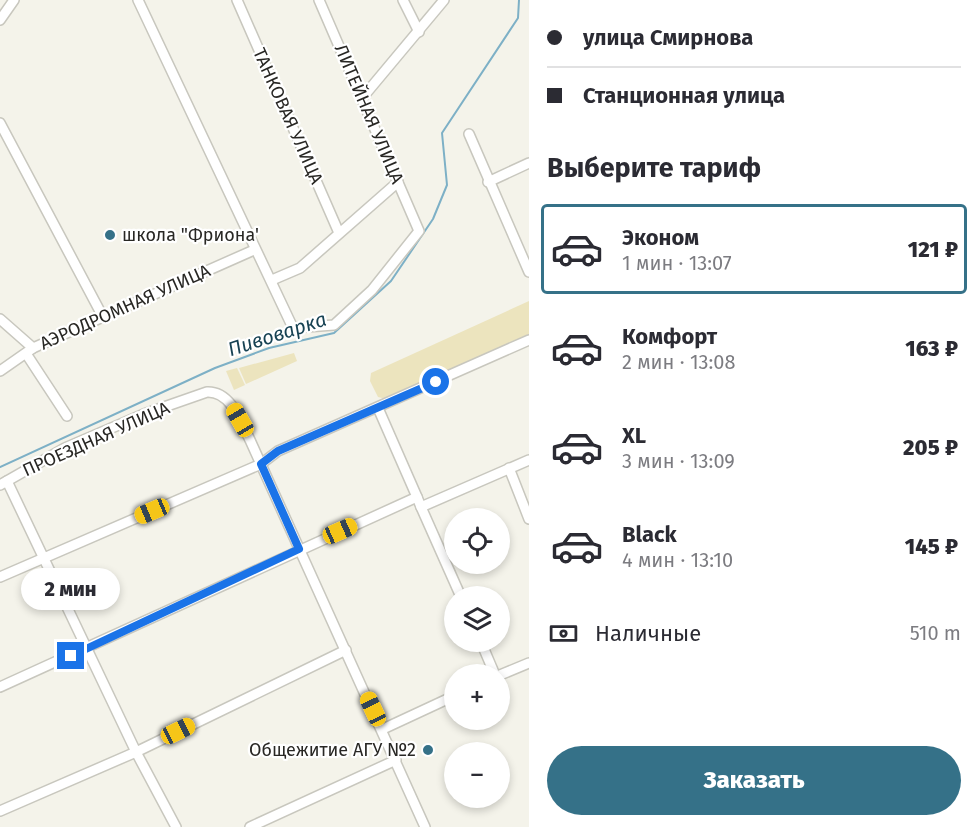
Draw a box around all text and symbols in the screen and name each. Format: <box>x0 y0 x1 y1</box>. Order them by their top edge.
text: улица Смирнова <box>583 24 753 51</box>
street label: ЛИТЕЙНАЯ УЛИЦА <box>330 41 409 188</box>
street label: ТАНКОВАЯ УЛИЦА <box>248 45 328 188</box>
text: Станционная улица <box>583 82 785 109</box>
text: Выберите тариф <box>547 152 761 184</box>
icon: car <box>550 222 604 276</box>
place label: школа "Фриона' <box>122 224 259 246</box>
text: Эконом <box>622 224 699 251</box>
marker: школа "Фриона' <box>103 228 117 242</box>
text: 121 ₽ <box>908 236 958 263</box>
text: 1 мин · 13:07 <box>622 251 732 275</box>
street label: АЭРОДРОМНАЯ УЛИЦА <box>36 259 214 355</box>
water label: Пивоварка <box>225 307 329 361</box>
icon: car <box>550 321 604 375</box>
text: Комфорт <box>622 323 717 350</box>
text: 163 ₽ <box>905 335 958 362</box>
text: 2 мин · 13:08 <box>622 350 736 374</box>
route start <box>422 368 449 395</box>
street label: ПРОЕЗДНАЯ УЛИЦА <box>19 396 174 481</box>
car <box>223 400 257 440</box>
icon: car <box>550 420 604 474</box>
text: XL <box>622 422 646 449</box>
text: 205 ₽ <box>903 434 958 461</box>
text: 3 мин · 13:09 <box>622 449 735 473</box>
car <box>132 496 172 526</box>
map controls <box>444 508 510 808</box>
button: locate <box>444 508 510 574</box>
car <box>320 515 360 547</box>
icon: car <box>550 519 604 573</box>
text: Black <box>622 521 677 548</box>
text: 145 ₽ <box>905 533 958 560</box>
text: 4 мин · 13:10 <box>622 548 733 572</box>
callout: 2 мин <box>22 569 121 611</box>
text: 2 мин <box>45 577 96 601</box>
button: layers <box>444 586 510 652</box>
icon: cash <box>547 617 580 650</box>
text: Наличные <box>595 620 701 647</box>
text: 510 m <box>910 621 961 645</box>
route end <box>57 642 84 669</box>
button: + <box>444 664 510 730</box>
car <box>357 689 389 729</box>
car <box>158 715 198 747</box>
place label: Общежитие АГУ №2 <box>249 739 416 761</box>
button: − <box>444 742 510 808</box>
marker: Общежитие АГУ №2 <box>421 743 435 757</box>
button: Заказать <box>547 746 961 815</box>

